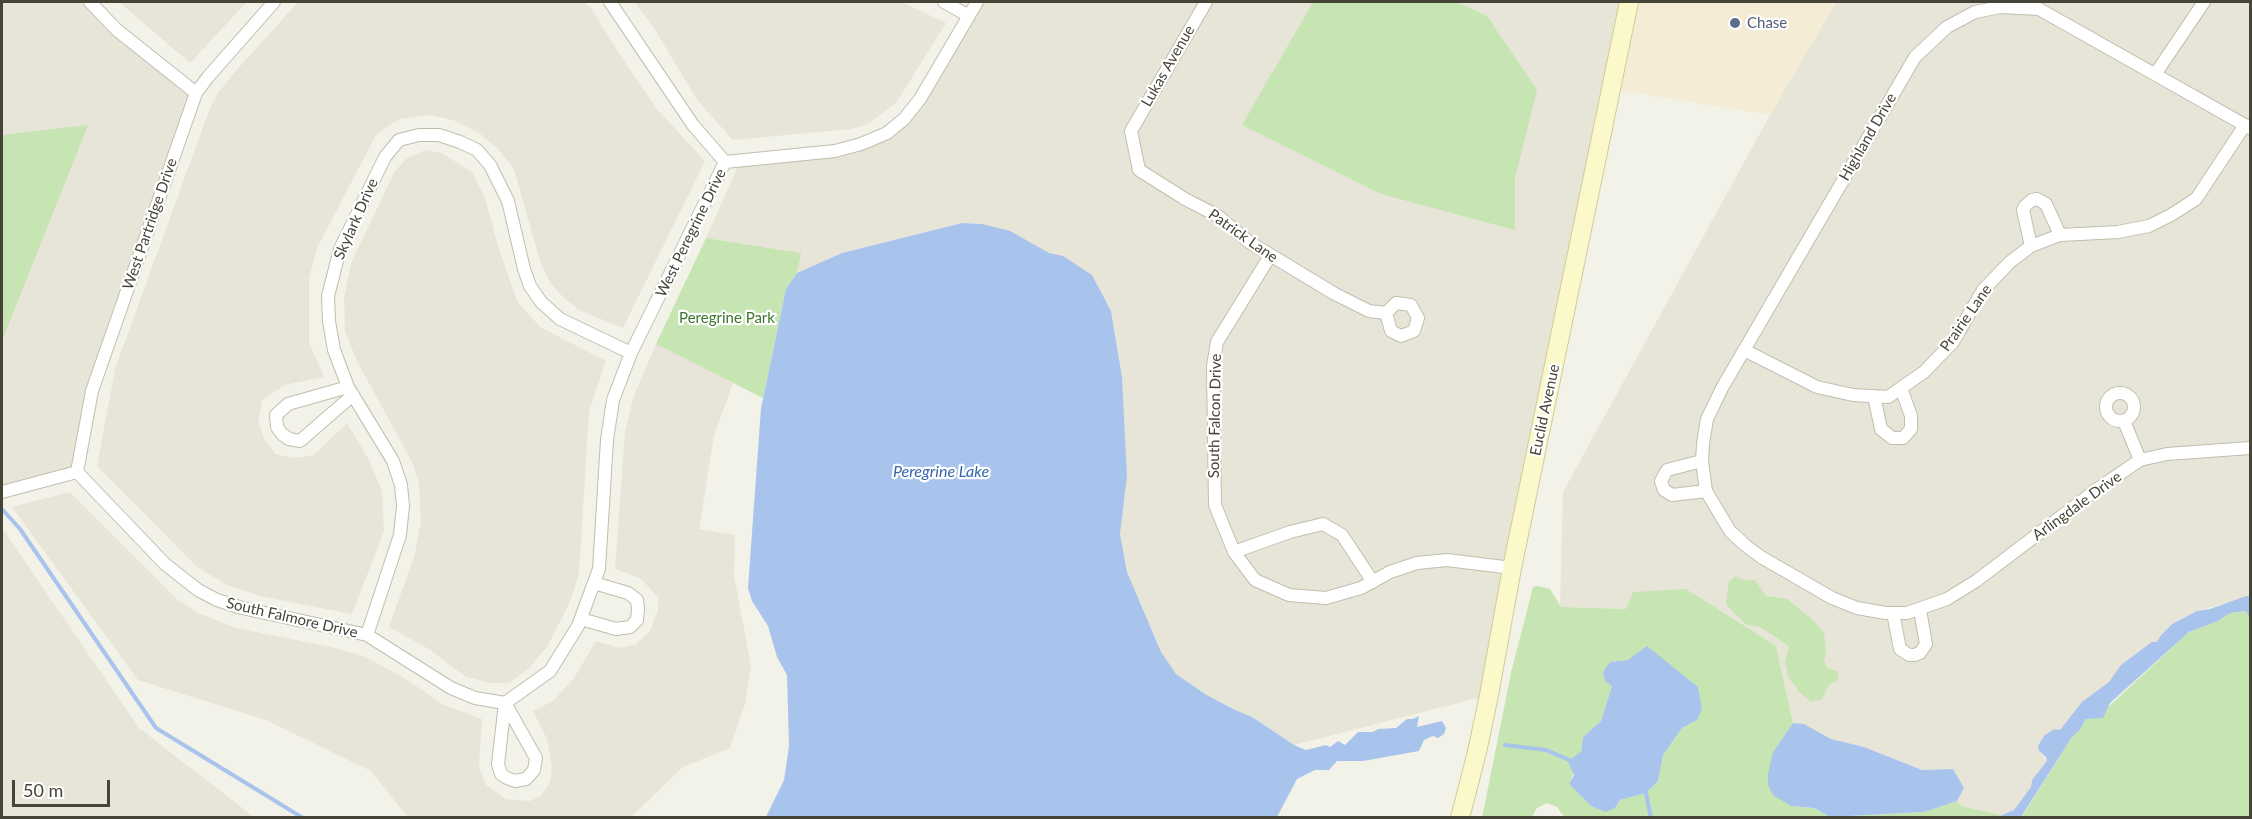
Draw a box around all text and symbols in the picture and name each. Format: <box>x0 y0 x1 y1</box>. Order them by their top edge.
place label: Chase <box>1747 14 1787 32</box>
marker: Chase <box>1728 16 1742 30</box>
street label: Lukas Avenue <box>1138 22 1198 110</box>
street label: Highland Drive <box>1836 90 1900 184</box>
street label: West Partridge Drive <box>119 156 181 292</box>
street label: West Peregrine Drive <box>652 166 730 300</box>
street label: Skylark Drive <box>330 176 382 262</box>
street label: Patrick Lane <box>1205 206 1281 266</box>
street label: Prairie Lane <box>1936 281 1996 355</box>
park label: Peregrine Park <box>679 309 775 327</box>
street label: South Falcon Drive <box>1205 354 1225 478</box>
street label: Euclid Avenue <box>1527 363 1563 457</box>
water label: Peregrine Lake <box>893 462 989 482</box>
street label: Arlingdale Drive <box>2029 468 2125 544</box>
street label: South Falmore Drive <box>224 594 360 642</box>
scale bar <box>15 768 112 806</box>
text: 50 m <box>23 779 63 801</box>

